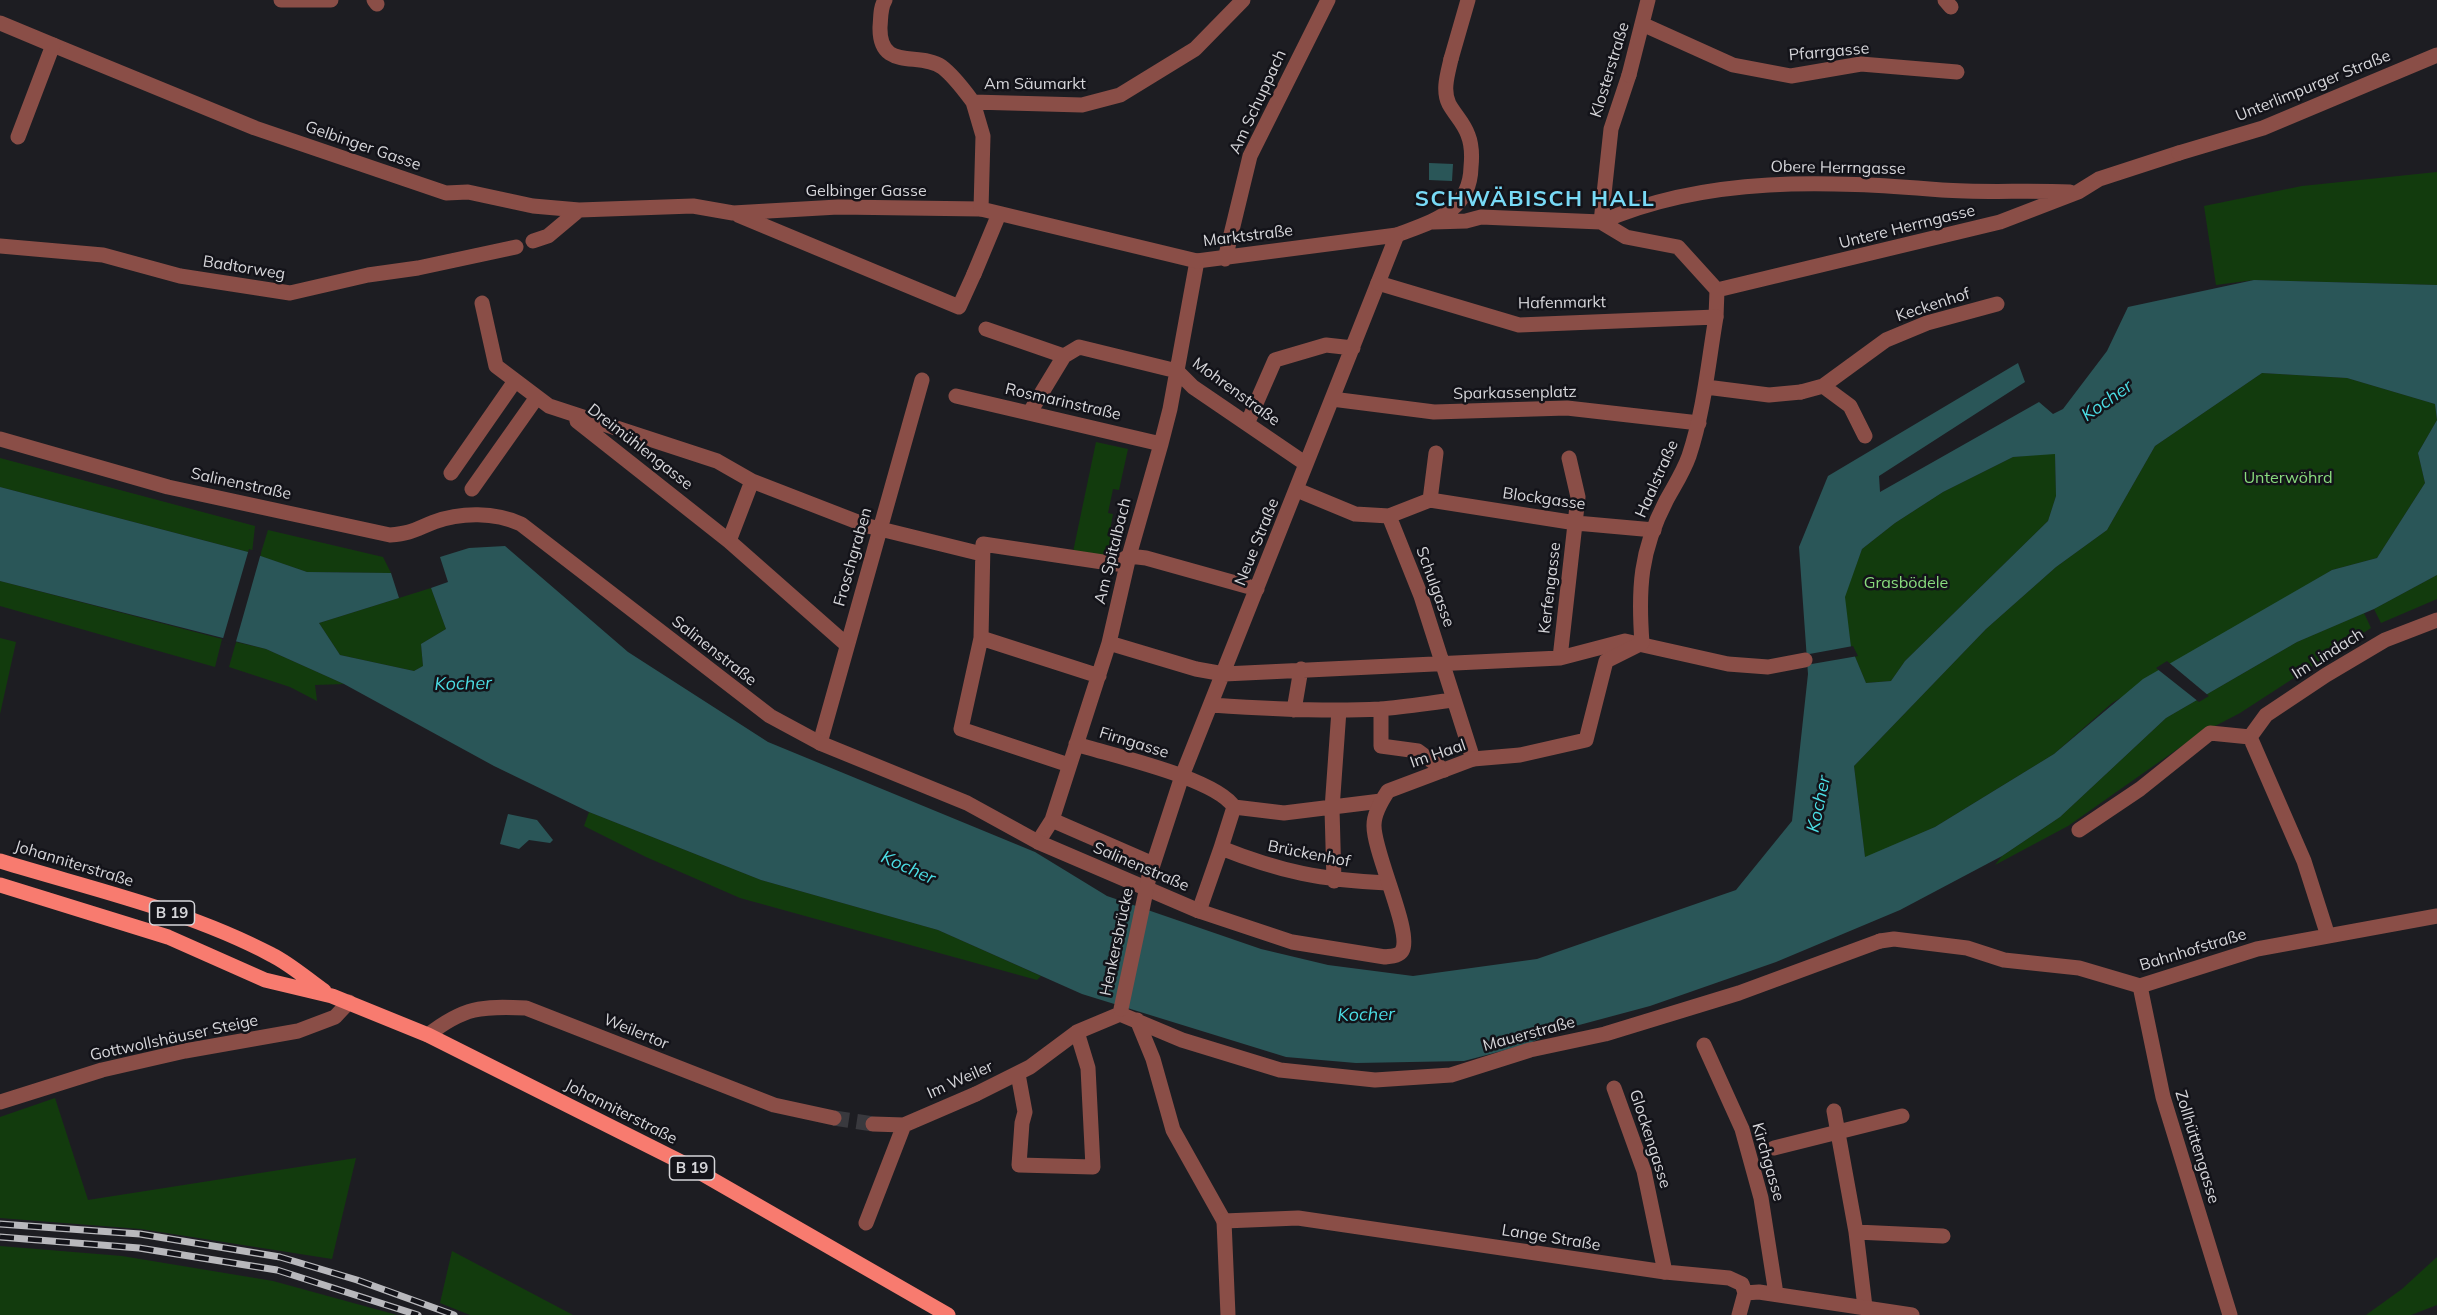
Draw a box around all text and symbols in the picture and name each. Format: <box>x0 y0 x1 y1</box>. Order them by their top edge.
street label: Klosterstraße <box>1586 20 1634 120</box>
street label: Pfarrgasse <box>1788 39 1870 65</box>
street label: Unterlimpurger Straße <box>2233 46 2393 126</box>
street label: Am Schuppach <box>1226 47 1290 157</box>
street label: Am Säumarkt <box>984 74 1086 94</box>
street label: Gelbinger Gasse <box>303 117 423 175</box>
street label: Obere Herrngasse <box>1770 157 1906 179</box>
street label: Gelbinger Gasse <box>805 181 927 201</box>
district label: SCHWÄBISCH HALL <box>1415 186 1655 212</box>
street label: Untere Herrngasse <box>1837 201 1977 253</box>
street label: Marktstraße <box>1202 221 1294 251</box>
street label: Badtorweg <box>201 252 287 284</box>
street label: Keckenhof <box>1894 284 1972 326</box>
street label: Hafenmarkt <box>1518 293 1606 313</box>
street label: Mohrenstraße <box>1188 354 1284 430</box>
water label: Kocher <box>2077 376 2137 426</box>
street label: Rosmarinstraße <box>1003 379 1123 425</box>
street label: Sparkassenplatz <box>1453 382 1577 404</box>
street label: Dreimühlengasse <box>583 400 697 494</box>
street label: Haalstraße <box>1631 437 1683 521</box>
street label: Salinenstraße <box>189 464 293 504</box>
park label: Unterwöhrd <box>2243 468 2333 488</box>
street label: Blockgasse <box>1501 484 1587 514</box>
street label: Am Spitalbach <box>1091 496 1135 606</box>
street label: Neue Straße <box>1231 496 1283 588</box>
street label: Froschgraben <box>830 506 876 608</box>
street label: Kerfengasse <box>1535 541 1565 635</box>
street label: Schulgasse <box>1412 544 1458 630</box>
park label: Grasbödele <box>1864 573 1948 593</box>
street label: Salinenstraße <box>668 612 760 690</box>
street label: Im Lindach <box>2289 624 2367 684</box>
water label: Kocher <box>434 673 492 695</box>
street label: Firngasse <box>1097 723 1171 763</box>
street label: Im Haal <box>1408 736 1468 772</box>
water label: Kocher <box>1802 774 1836 834</box>
street label: Johanniterstraße <box>12 837 136 891</box>
street label: Brückenhof <box>1266 837 1352 871</box>
street label: Salinenstraße <box>1090 838 1192 896</box>
water label: Kocher <box>877 846 939 890</box>
street label: Henkersbrücke <box>1096 886 1138 998</box>
road number: B 19 <box>150 901 195 925</box>
street label: Bahnhofstraße <box>2137 925 2249 975</box>
water label: Kocher <box>1337 1004 1395 1026</box>
street label: Weilertor <box>601 1010 671 1054</box>
street label: Gottwollshäuser Steige <box>88 1011 260 1065</box>
street label: Mauerstraße <box>1481 1012 1577 1056</box>
street label: Im Weiler <box>924 1057 996 1103</box>
street label: Johanniterstraße <box>562 1075 680 1149</box>
street label: Glockengasse <box>1625 1087 1675 1191</box>
street label: Zollhüttengasse <box>2171 1088 2223 1206</box>
street label: Kirchgasse <box>1748 1121 1788 1203</box>
road number: B 19 <box>670 1156 714 1180</box>
street label: Lange Straße <box>1500 1221 1602 1255</box>

